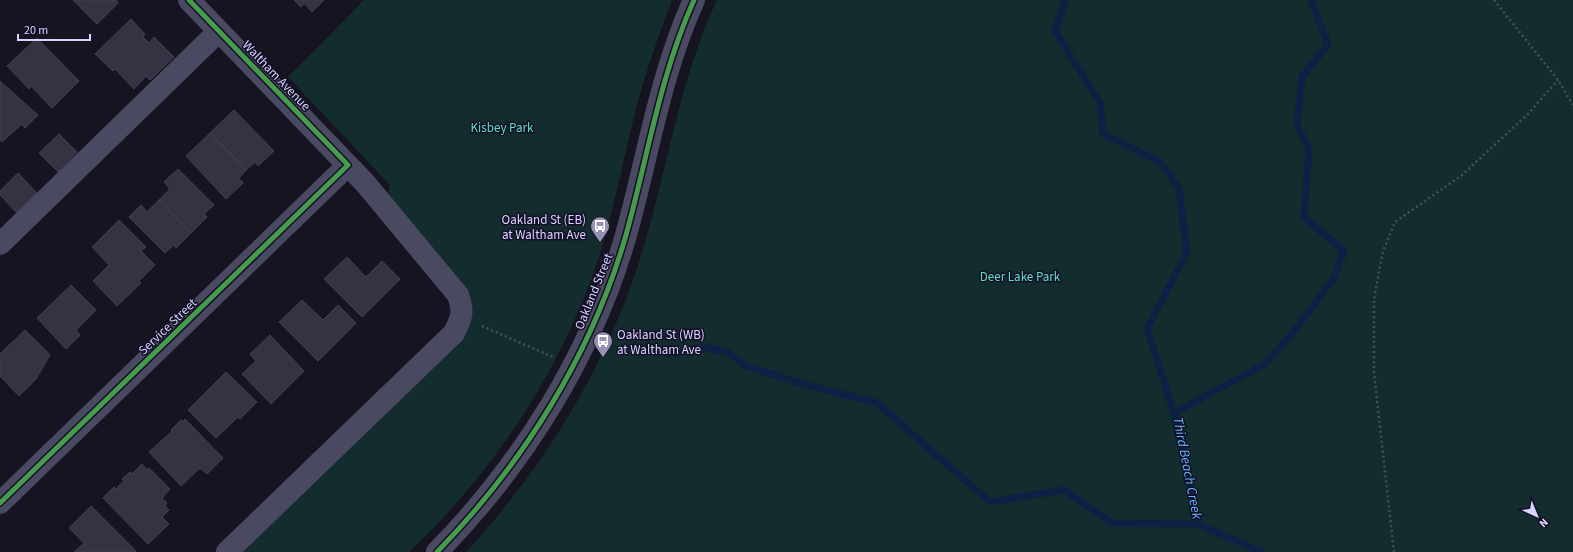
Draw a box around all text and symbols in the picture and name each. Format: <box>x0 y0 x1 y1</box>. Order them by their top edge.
scale bar <box>18 16 90 42</box>
text: 20 m <box>24 22 48 39</box>
street label: Waltham Avenue <box>238 37 314 115</box>
park label: Kisbey Park <box>471 119 534 137</box>
place label: Oakland St (EB) at Waltham Ave <box>502 211 586 244</box>
bus stop icon: Oakland St (EB) at Waltham Ave <box>589 215 611 243</box>
street label: Oakland Street <box>570 250 618 332</box>
park label: Deer Lake Park <box>980 268 1061 286</box>
street label: Service Street <box>135 294 201 359</box>
place label: Oakland St (WB) at Waltham Ave <box>617 326 705 359</box>
bus stop icon: Oakland St (WB) at Waltham Ave <box>592 330 614 358</box>
water label: Third Beach Creek <box>1167 415 1207 521</box>
north arrow <box>1517 496 1557 536</box>
text: N <box>1536 515 1551 531</box>

